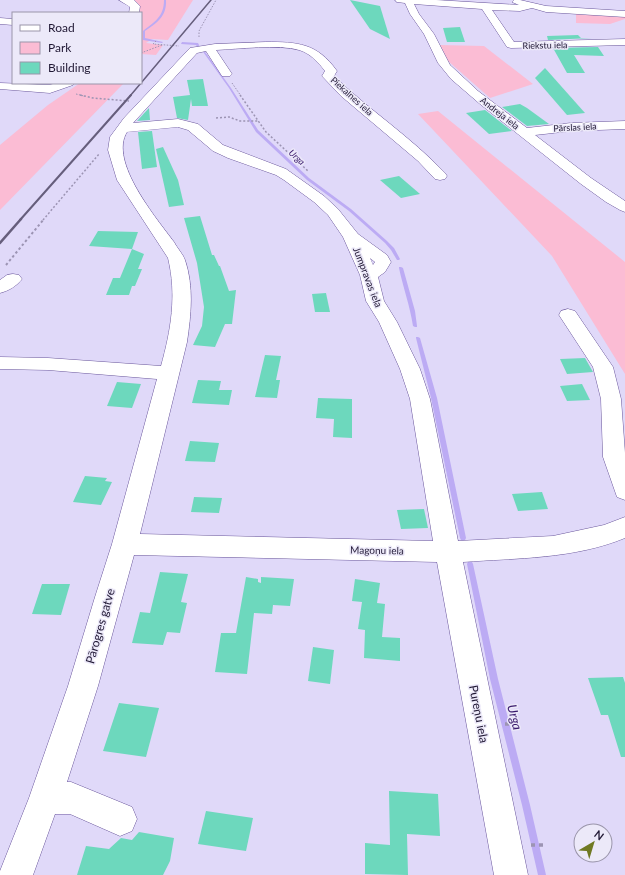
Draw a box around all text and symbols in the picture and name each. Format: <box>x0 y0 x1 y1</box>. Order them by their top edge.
legend <box>12 12 142 84</box>
text: Road <box>48 20 75 35</box>
street label: Riekstu iela <box>522 39 568 51</box>
text: Park <box>48 40 72 55</box>
text: Building <box>48 60 91 75</box>
street label: Piekalnes iela <box>329 74 375 118</box>
street label: Andreja iela <box>478 94 522 132</box>
street label: Pārslas iela <box>553 120 597 134</box>
water label: Urga <box>287 147 308 167</box>
street label: Jumpravas iela <box>351 245 385 309</box>
street label: Magoņu iela <box>350 544 404 556</box>
street label: Pārogres gatve <box>82 587 118 665</box>
street label: Pureņu iela <box>466 684 492 744</box>
water label: Urga <box>504 703 526 732</box>
north arrow <box>573 823 613 863</box>
text: N <box>592 827 607 842</box>

